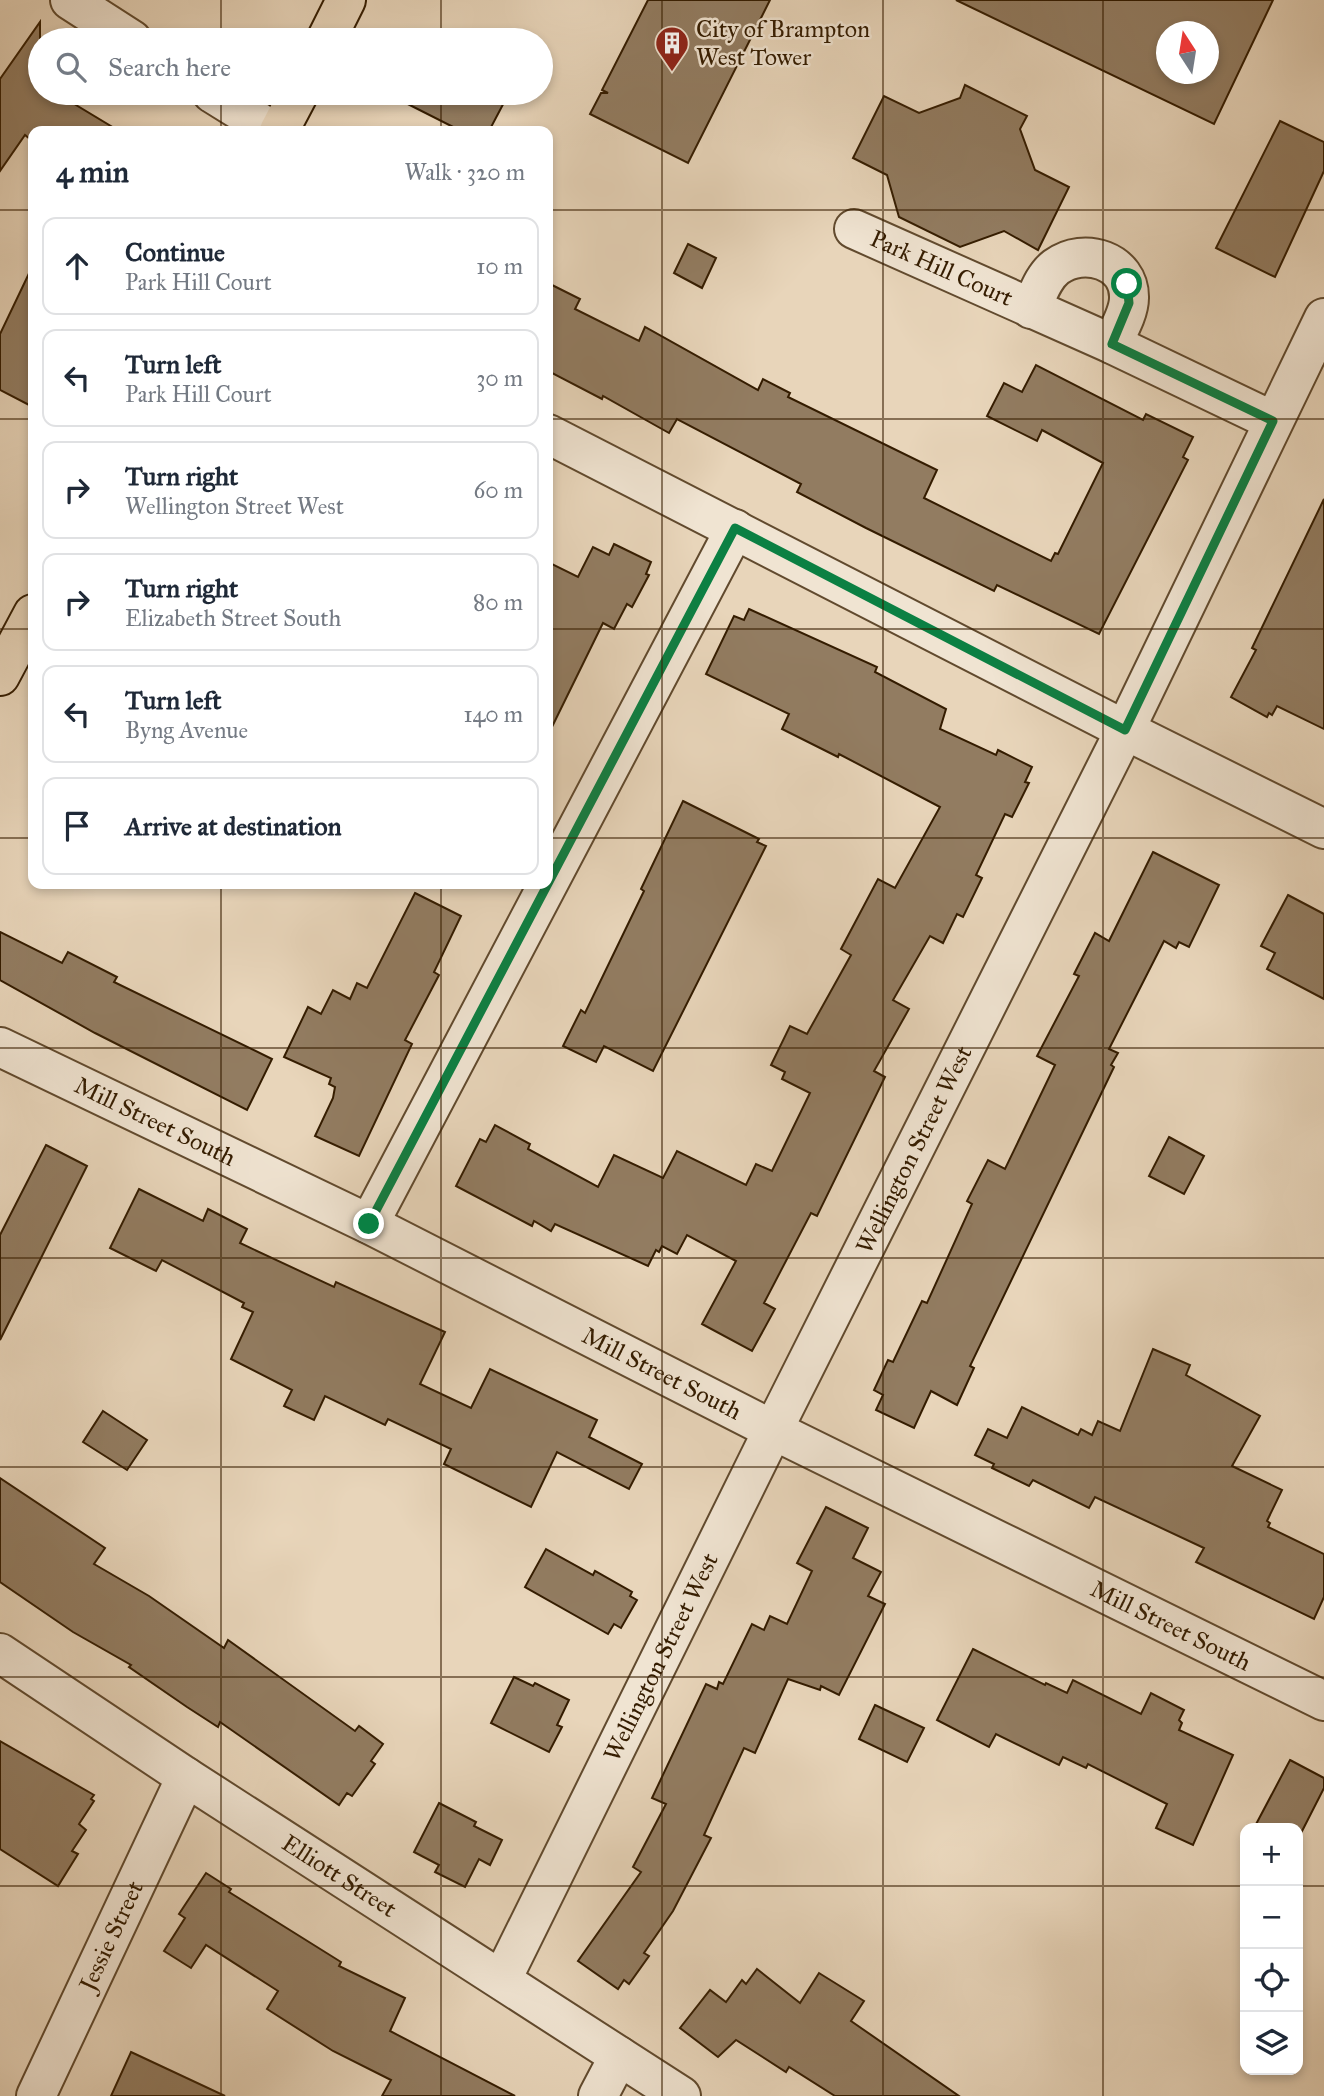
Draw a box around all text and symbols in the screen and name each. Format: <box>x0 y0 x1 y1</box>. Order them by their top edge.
place label: City of Brampton West Tower <box>696 14 870 72</box>
north arrow <box>1156 21 1219 84</box>
building icon: City of Brampton West Tower <box>653 24 691 73</box>
search box <box>28 28 553 105</box>
icon: search <box>52 48 90 86</box>
text: Search here <box>108 51 231 83</box>
text: 4 min <box>56 154 129 190</box>
text: Walk · 320 m <box>405 158 525 186</box>
street label: Park Hill Court <box>866 223 1018 313</box>
text: Continue <box>125 236 225 268</box>
icon: ahead <box>58 247 96 285</box>
text: 10 m <box>476 252 523 280</box>
text: Park Hill Court <box>125 268 272 296</box>
route start <box>1111 268 1142 299</box>
text: Turn left <box>125 348 221 380</box>
icon: left <box>58 359 96 397</box>
text: 30 m <box>476 364 523 392</box>
text: Park Hill Court <box>125 380 272 408</box>
text: Turn right <box>125 460 238 492</box>
icon: right <box>58 471 96 509</box>
text: 60 m <box>474 476 523 504</box>
text: Wellington Street West <box>125 492 344 520</box>
text: Turn right <box>125 572 238 604</box>
icon: right <box>58 583 96 621</box>
text: 80 m <box>473 588 523 616</box>
text: Elizabeth Street South <box>125 604 341 632</box>
text: Turn left <box>125 684 221 716</box>
icon: left <box>58 695 96 733</box>
text: 140 m <box>463 700 523 728</box>
text: Byng Avenue <box>125 716 248 744</box>
icon: arrive <box>58 807 96 845</box>
text: Arrive at destination <box>125 810 342 842</box>
street label: Wellington Street West <box>849 1040 979 1258</box>
street label: Mill Street South <box>70 1070 241 1173</box>
route end <box>353 1208 384 1239</box>
street label: Mill Street South <box>577 1320 747 1426</box>
street label: Wellington Street West <box>597 1548 725 1766</box>
street label: Mill Street South <box>1086 1574 1256 1678</box>
map controls <box>1240 1823 1303 2075</box>
button: + <box>1240 1823 1303 1886</box>
street label: Elliott Street <box>276 1828 403 1924</box>
street label: Jessie Street <box>71 1876 150 1998</box>
button: − <box>1240 1886 1303 1949</box>
button: locate <box>1240 1949 1303 2012</box>
button: layers <box>1240 2012 1303 2075</box>

